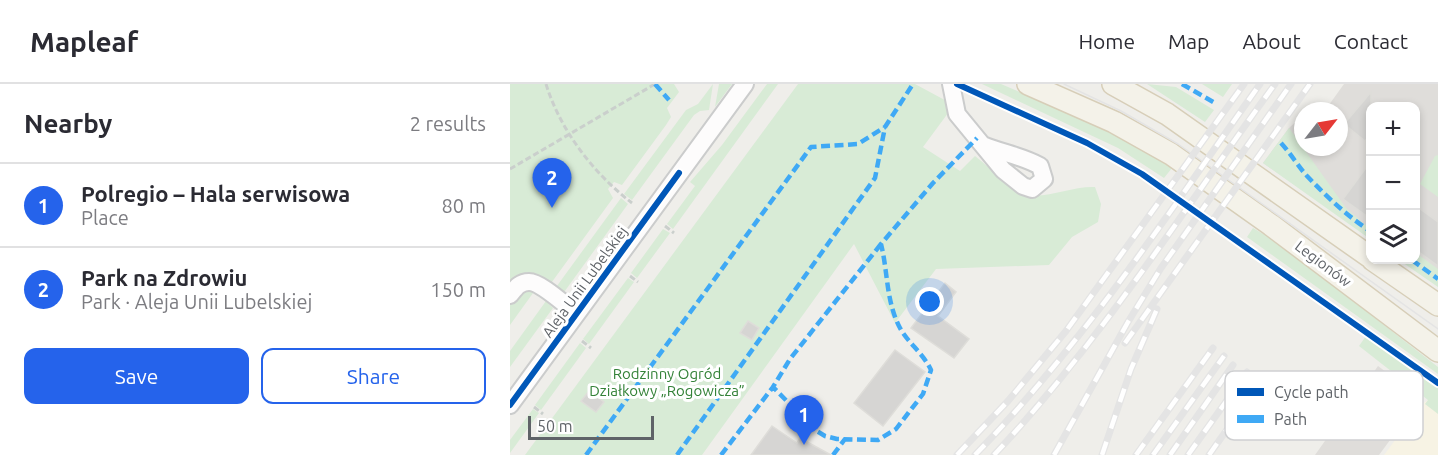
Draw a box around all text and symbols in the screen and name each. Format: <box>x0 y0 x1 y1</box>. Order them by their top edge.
text: Mapleaf <box>30 26 138 57</box>
text: Home <box>1078 29 1135 53</box>
text: Map <box>1168 29 1209 53</box>
text: About <box>1242 29 1301 53</box>
text: Contact <box>1334 29 1408 53</box>
north arrow <box>1294 102 1348 156</box>
map controls <box>1366 102 1420 264</box>
button: + <box>1366 102 1420 156</box>
text: Nearby <box>24 109 112 138</box>
text: 2 results <box>410 112 486 135</box>
button: − <box>1366 156 1420 210</box>
pin: 2 <box>532 158 572 208</box>
text: Polregio – Hala serwisowa <box>81 181 350 206</box>
text: 1 <box>38 194 49 217</box>
text: 80 m <box>442 194 486 217</box>
text: Place <box>81 206 129 229</box>
button: layers <box>1366 210 1420 264</box>
street label: Aleja Unii Lubelskiej <box>539 223 631 341</box>
street label: Legionów <box>1292 237 1355 290</box>
text: Park na Zdrowiu <box>81 265 247 290</box>
text: 2 <box>38 278 49 301</box>
text: 150 m <box>430 278 486 301</box>
your location <box>915 287 944 316</box>
text: Park · Aleja Unii Lubelskiej <box>81 290 312 313</box>
button: Save <box>24 348 249 404</box>
button: Share <box>261 348 486 404</box>
park label: Rodzinny Ogród Działkowy „Rogowicza” <box>589 365 745 399</box>
legend <box>1225 371 1423 440</box>
text: Cycle path <box>1274 383 1349 401</box>
pin: 1 <box>784 396 824 445</box>
text: Path <box>1274 410 1307 428</box>
scale bar <box>528 413 654 440</box>
text: 50 m <box>537 417 573 435</box>

